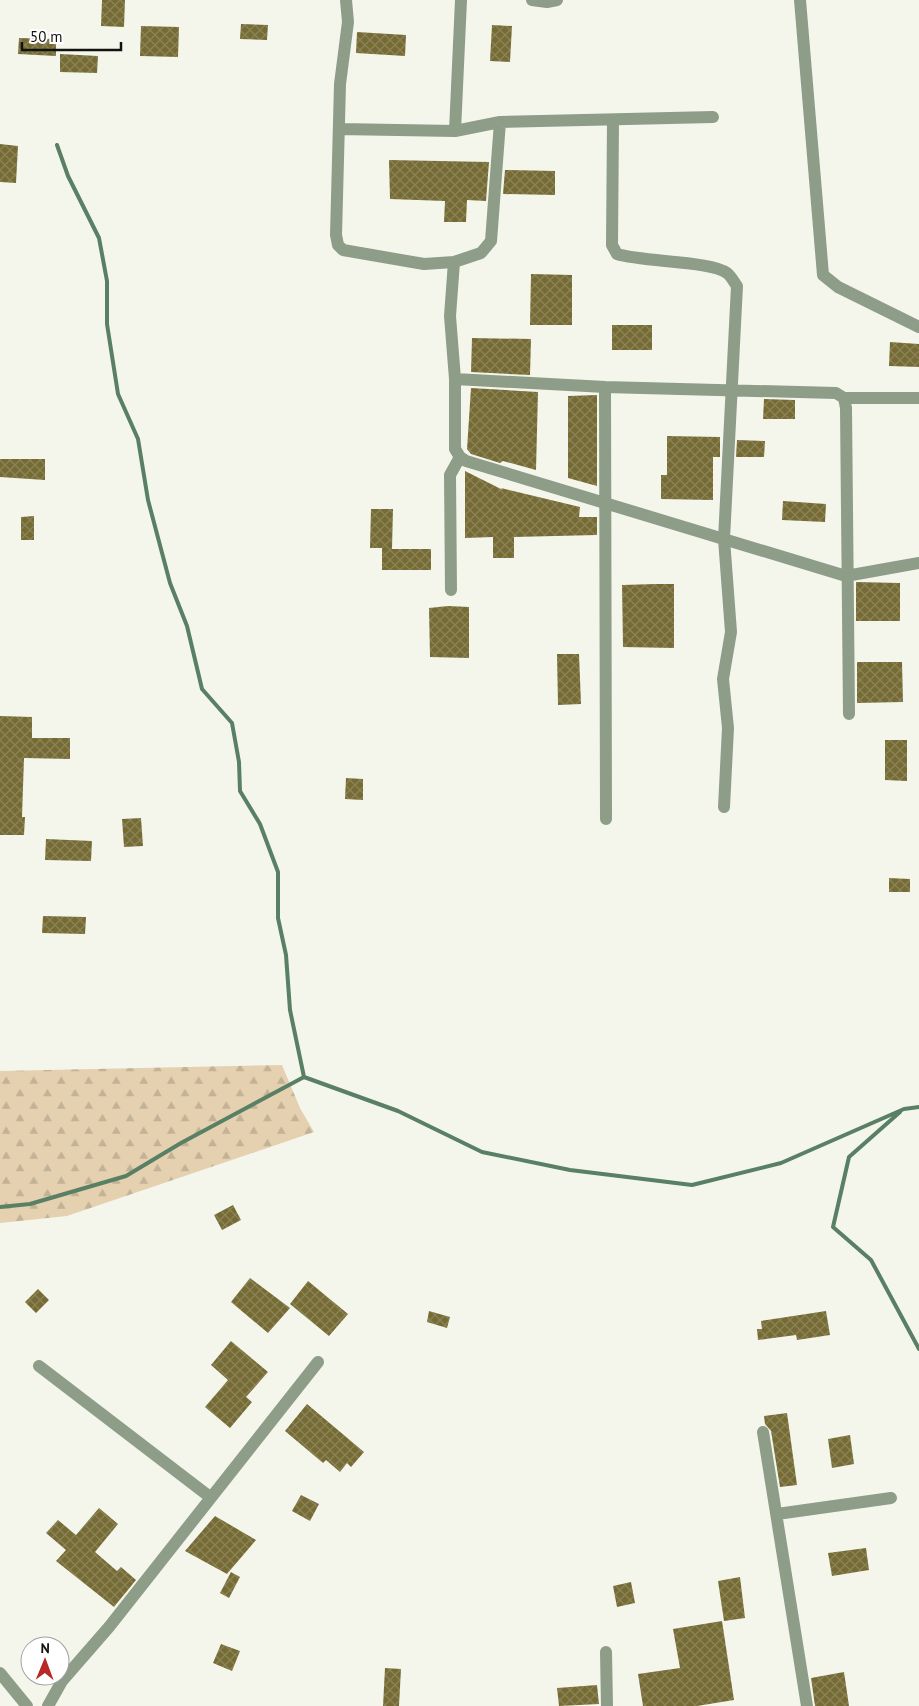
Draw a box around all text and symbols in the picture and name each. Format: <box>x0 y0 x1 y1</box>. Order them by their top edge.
scale bar <box>22 20 121 52</box>
text: 50 m <box>30 27 63 46</box>
north arrow <box>20 1636 70 1686</box>
text: N <box>40 1639 50 1657</box>

